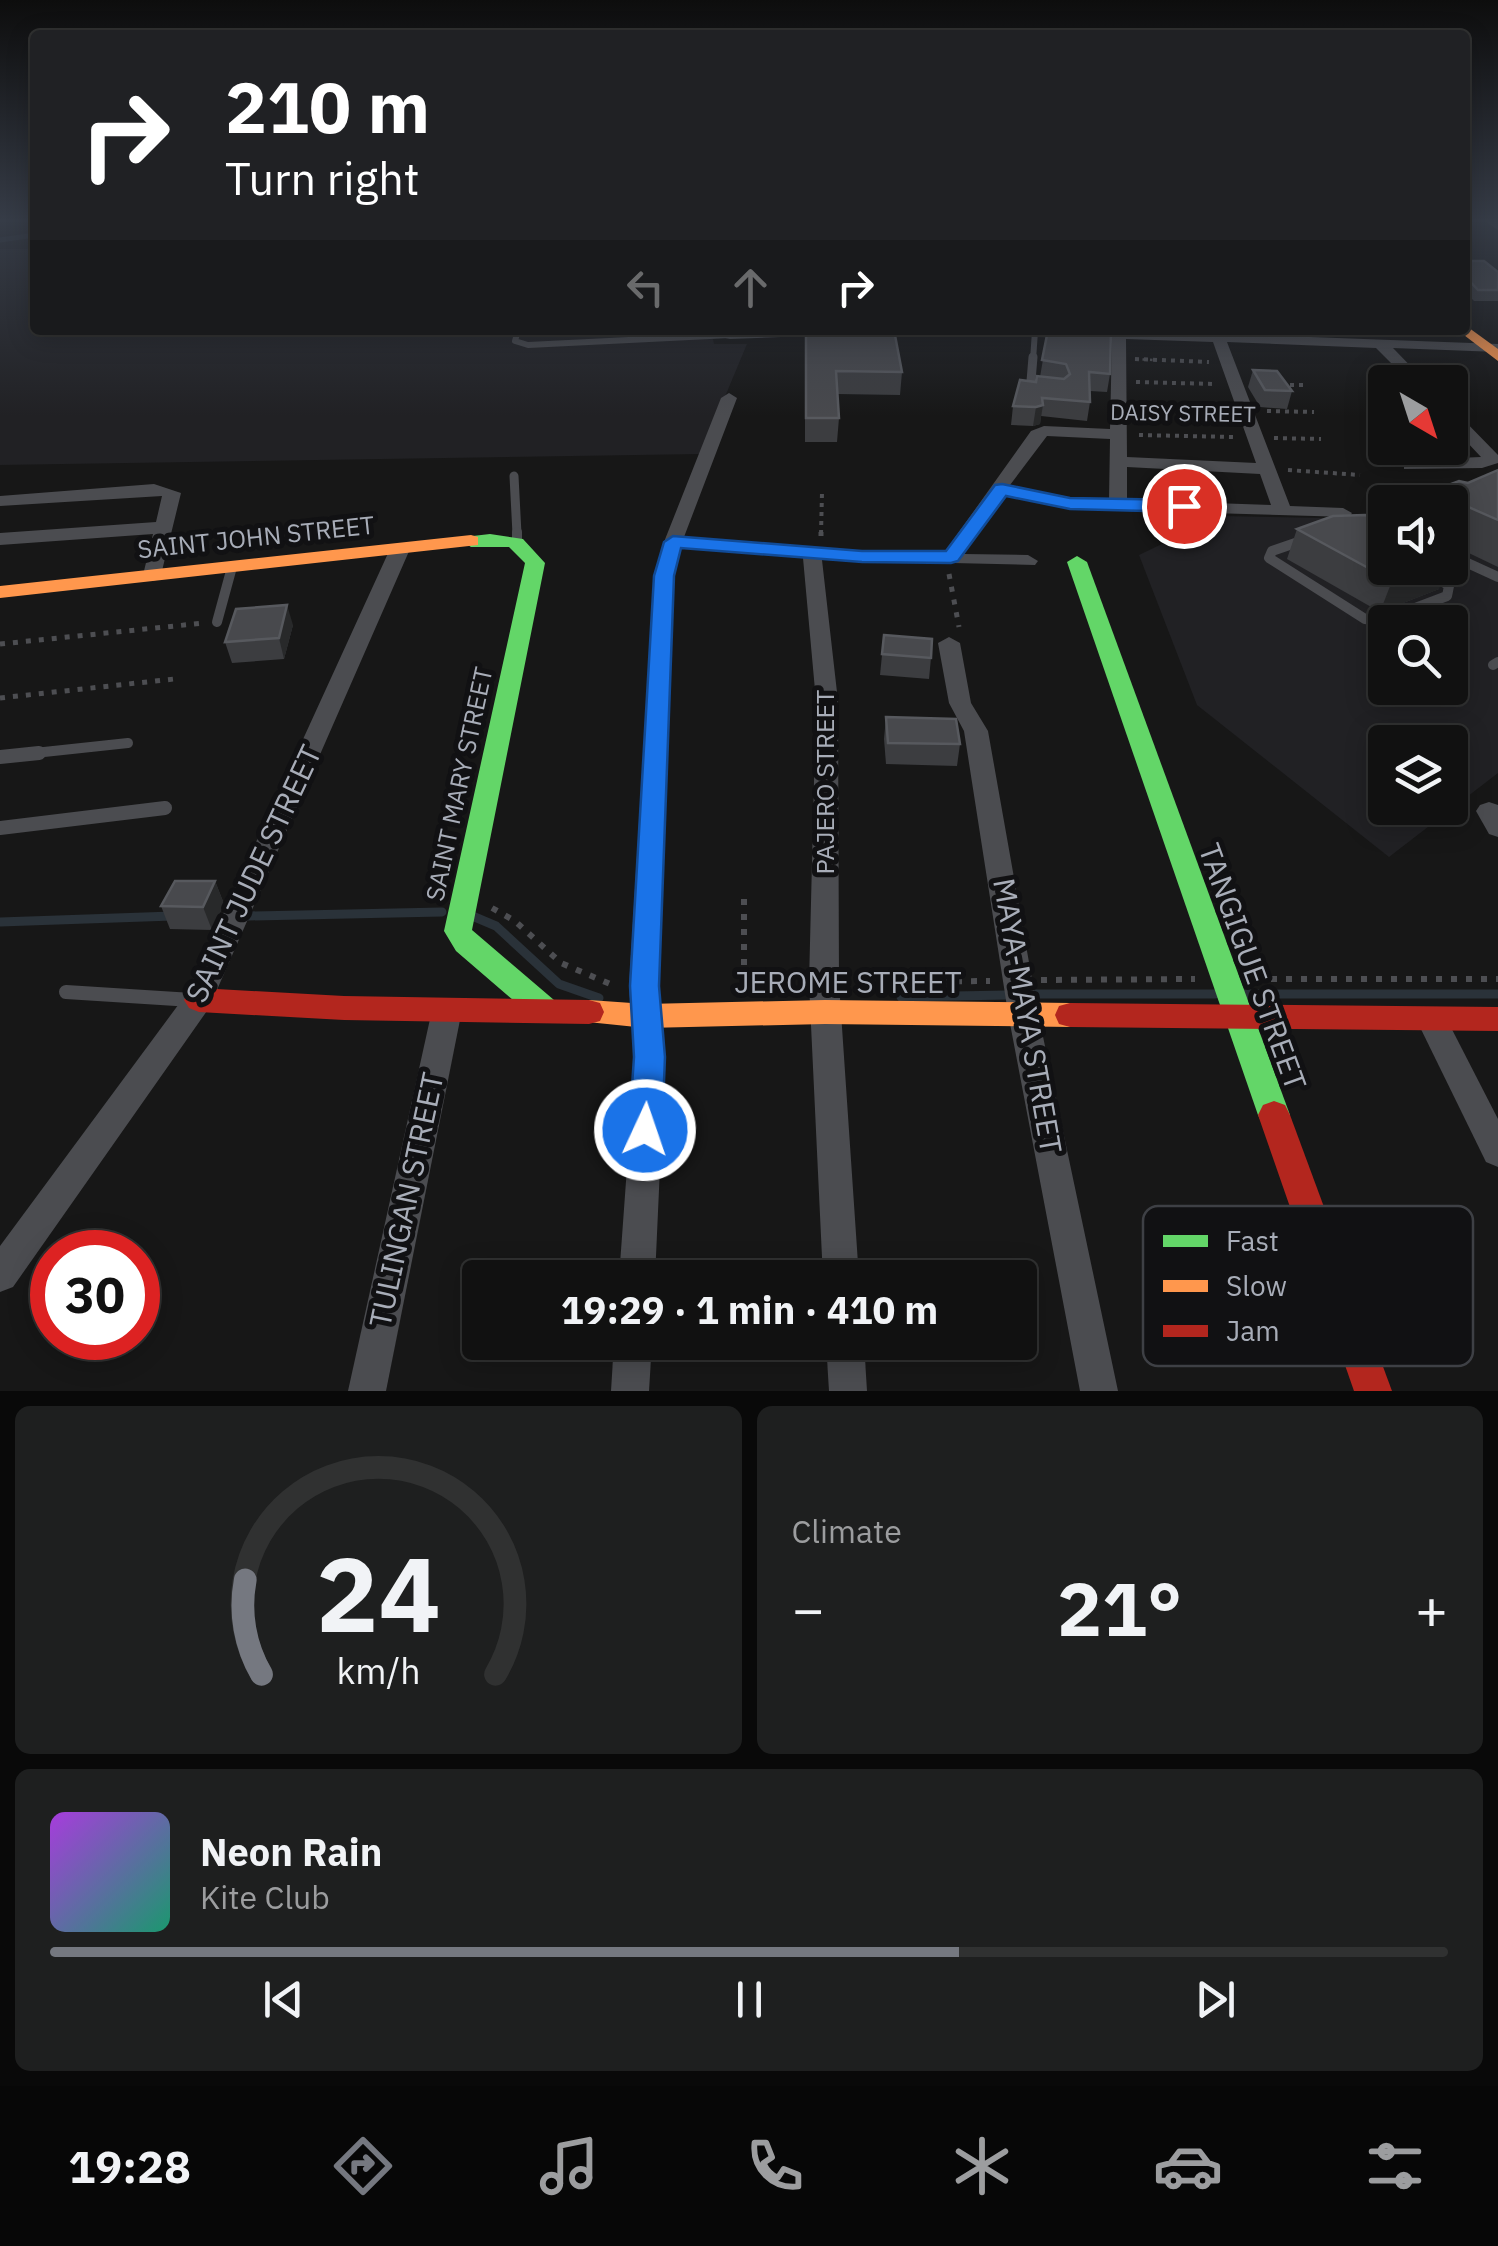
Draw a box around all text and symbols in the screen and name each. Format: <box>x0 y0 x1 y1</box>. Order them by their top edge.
text: 210 m <box>225 61 430 152</box>
icon: right <box>60 70 190 200</box>
text: Turn right <box>225 149 420 207</box>
icon: left <box>618 260 673 315</box>
icon: ahead <box>723 260 778 315</box>
icon: right <box>828 260 883 315</box>
north arrow <box>1368 365 1468 465</box>
map controls <box>1368 365 1468 825</box>
street label: DAISY STREET <box>1110 397 1256 428</box>
pin <box>1142 464 1227 549</box>
icon: arrive <box>1157 479 1212 534</box>
button: sound <box>1368 485 1468 585</box>
street label: SAINT JOHN STREET <box>136 508 376 565</box>
button: search <box>1368 605 1468 705</box>
street label: SAINT MARY STREET <box>418 664 499 904</box>
street label: PAJERO STREET <box>808 690 841 874</box>
button: layers <box>1368 725 1468 825</box>
street label: SAINT JUDE STREET <box>176 738 329 1008</box>
street label: TANGIGUE STREET <box>1191 838 1316 1095</box>
street label: MAYA-MAYA STREET <box>985 875 1072 1156</box>
street label: JEROME STREET <box>734 962 962 1001</box>
street label: TULINGAN STREET <box>359 1069 452 1331</box>
position arrow <box>593 1078 697 1182</box>
legend <box>1143 1206 1473 1366</box>
text: Fast <box>1226 1222 1279 1259</box>
speed limit sign: 30 <box>30 1230 160 1360</box>
text: Slow <box>1226 1267 1287 1304</box>
text: 19:29 · 1 min · 410 m <box>561 1285 938 1334</box>
text: Jam <box>1226 1312 1280 1349</box>
text: Climate <box>792 1510 902 1552</box>
text: 24 <box>316 1525 441 1661</box>
text: 21° <box>1057 1559 1182 1657</box>
text: − <box>792 1573 825 1644</box>
text: + <box>1415 1573 1448 1644</box>
text: km/h <box>336 1647 420 1694</box>
text: Neon Rain <box>200 1827 382 1876</box>
text: Kite Club <box>200 1876 330 1918</box>
icon: previous <box>256 1972 311 2027</box>
icon: pause <box>722 1972 777 2027</box>
icon: next <box>1188 1972 1243 2027</box>
icon: directions <box>328 2131 398 2201</box>
icon: music <box>534 2131 604 2201</box>
icon: phone <box>740 2131 810 2201</box>
icon: climate <box>947 2131 1017 2201</box>
icon: car <box>1153 2131 1223 2201</box>
icon: filters <box>1360 2131 1430 2201</box>
text: 19:28 <box>68 2137 191 2195</box>

